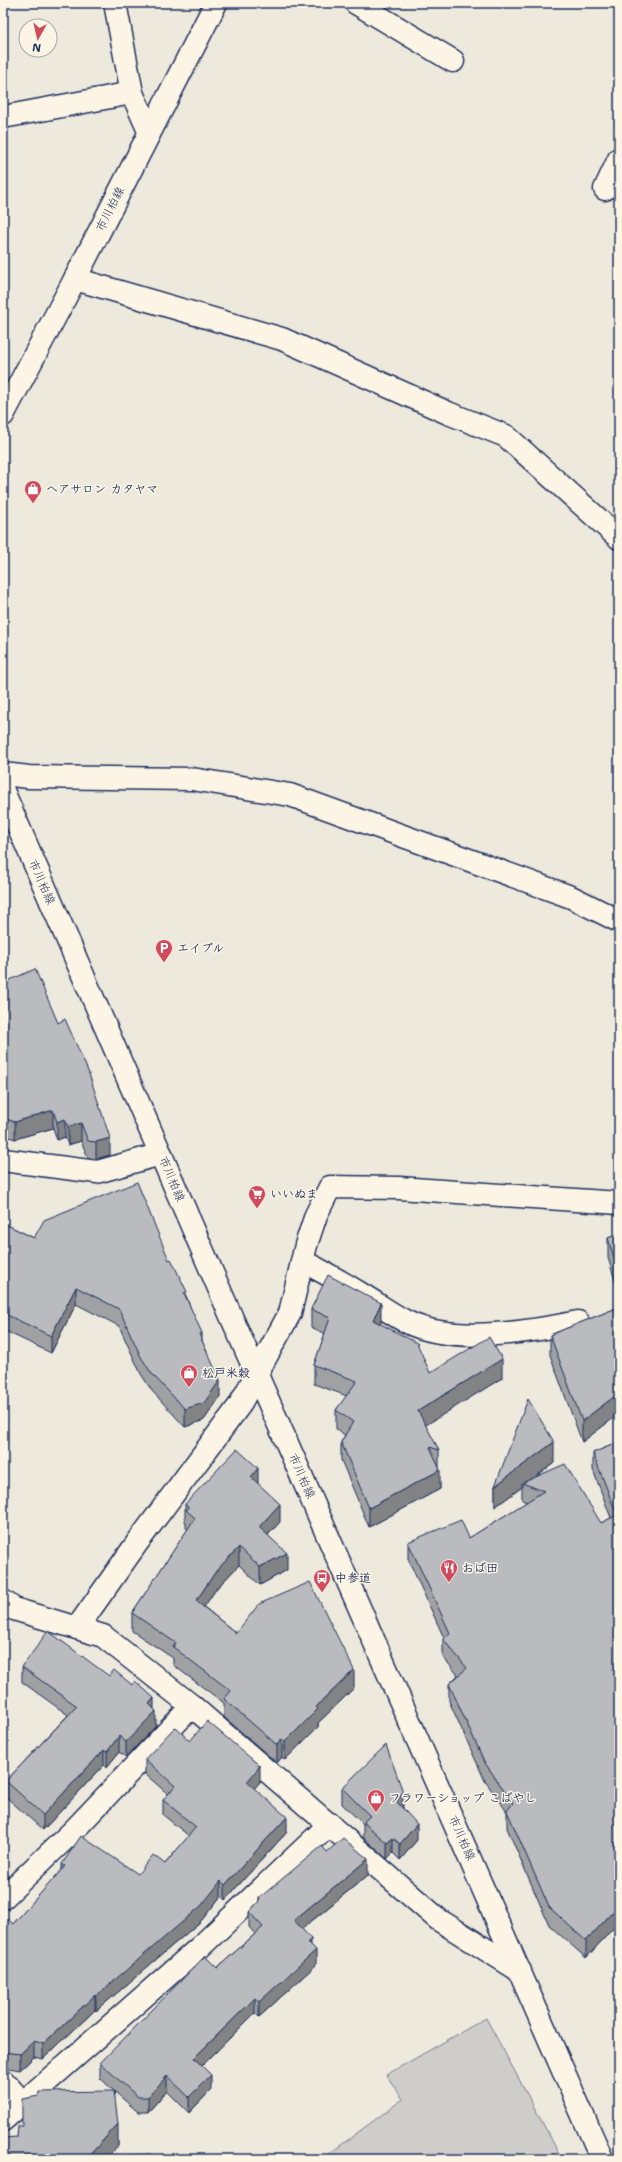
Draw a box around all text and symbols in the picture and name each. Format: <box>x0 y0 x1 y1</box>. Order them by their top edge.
north arrow <box>18 18 58 58</box>
text: N <box>31 39 42 55</box>
street label: 市川柏線 <box>92 184 128 234</box>
shop icon: ヘアサロン カタヤマ <box>23 479 43 504</box>
place label: ヘアサロン カタヤマ <box>46 481 158 497</box>
street label: 市川柏線 <box>25 857 59 907</box>
parking icon: エイブル <box>154 938 174 963</box>
place label: エイブル <box>177 940 224 956</box>
street label: 市川柏線 <box>155 1154 189 1204</box>
supermarket icon: いいぬま <box>247 1184 267 1209</box>
place label: いいぬま <box>270 1186 318 1202</box>
shop icon: 松戸米穀 <box>179 1363 199 1388</box>
place label: 松戸米穀 <box>202 1365 250 1381</box>
street label: 市川柏線 <box>285 1451 319 1501</box>
restaurant icon: おば田 <box>439 1558 459 1583</box>
place label: おば田 <box>462 1560 498 1576</box>
bus stop icon: 中参道 <box>312 1568 332 1593</box>
place label: 中参道 <box>335 1570 371 1586</box>
shop icon: フラワーショップ こばやし <box>366 1788 386 1813</box>
place label: フラワーショップ こばやし <box>389 1790 536 1806</box>
street label: 市川柏線 <box>445 1813 479 1863</box>

